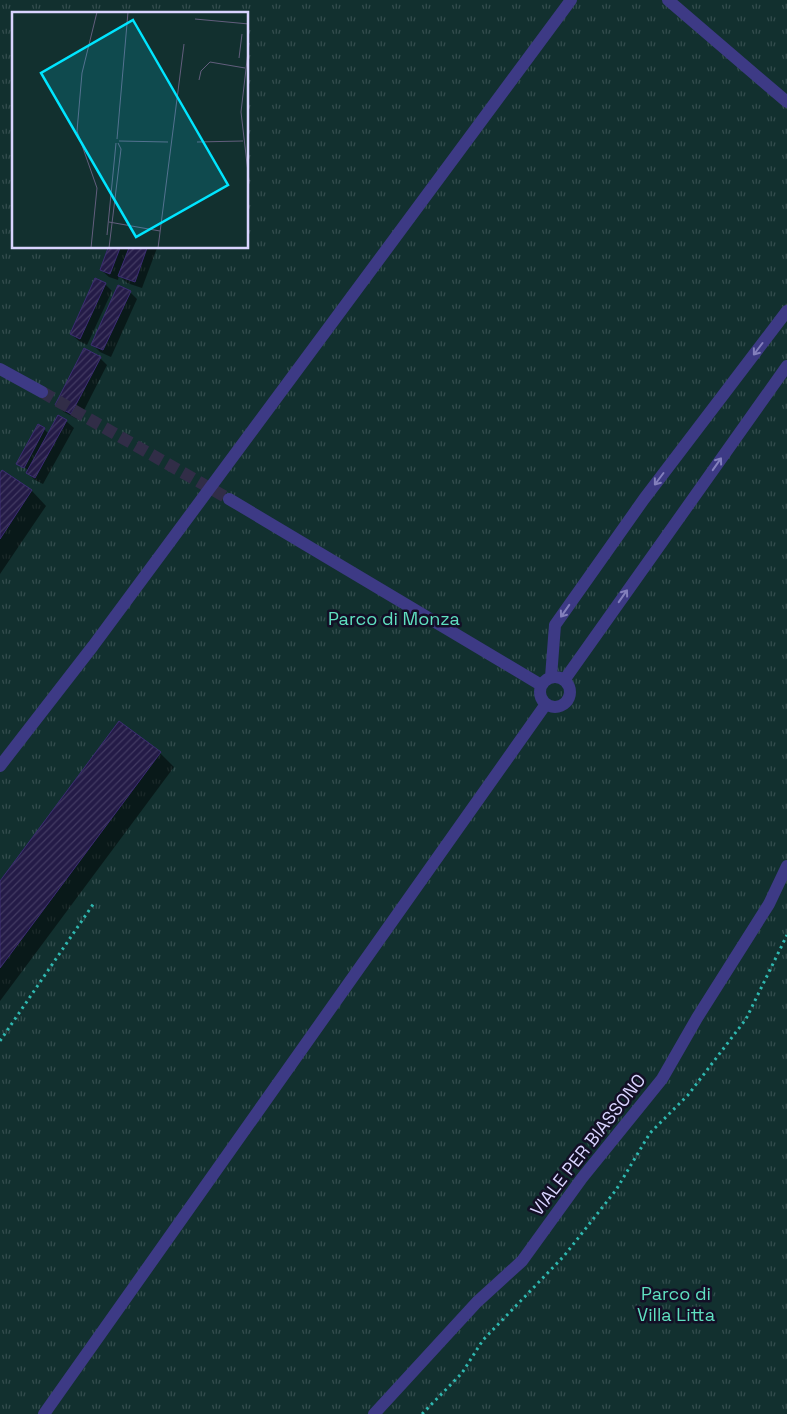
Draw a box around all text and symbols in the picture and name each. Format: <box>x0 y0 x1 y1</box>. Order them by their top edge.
inset map <box>12 12 249 249</box>
one-way arrow <box>752 342 763 355</box>
one-way arrow <box>712 457 722 471</box>
one-way arrow <box>654 472 665 485</box>
one-way arrow <box>618 589 628 603</box>
one-way arrow <box>560 604 570 618</box>
park label: Parco di Monza <box>328 607 460 630</box>
street label: VIALE PER BIASSONO <box>525 1069 650 1220</box>
park label: Parco di Villa Litta <box>637 1282 715 1326</box>

